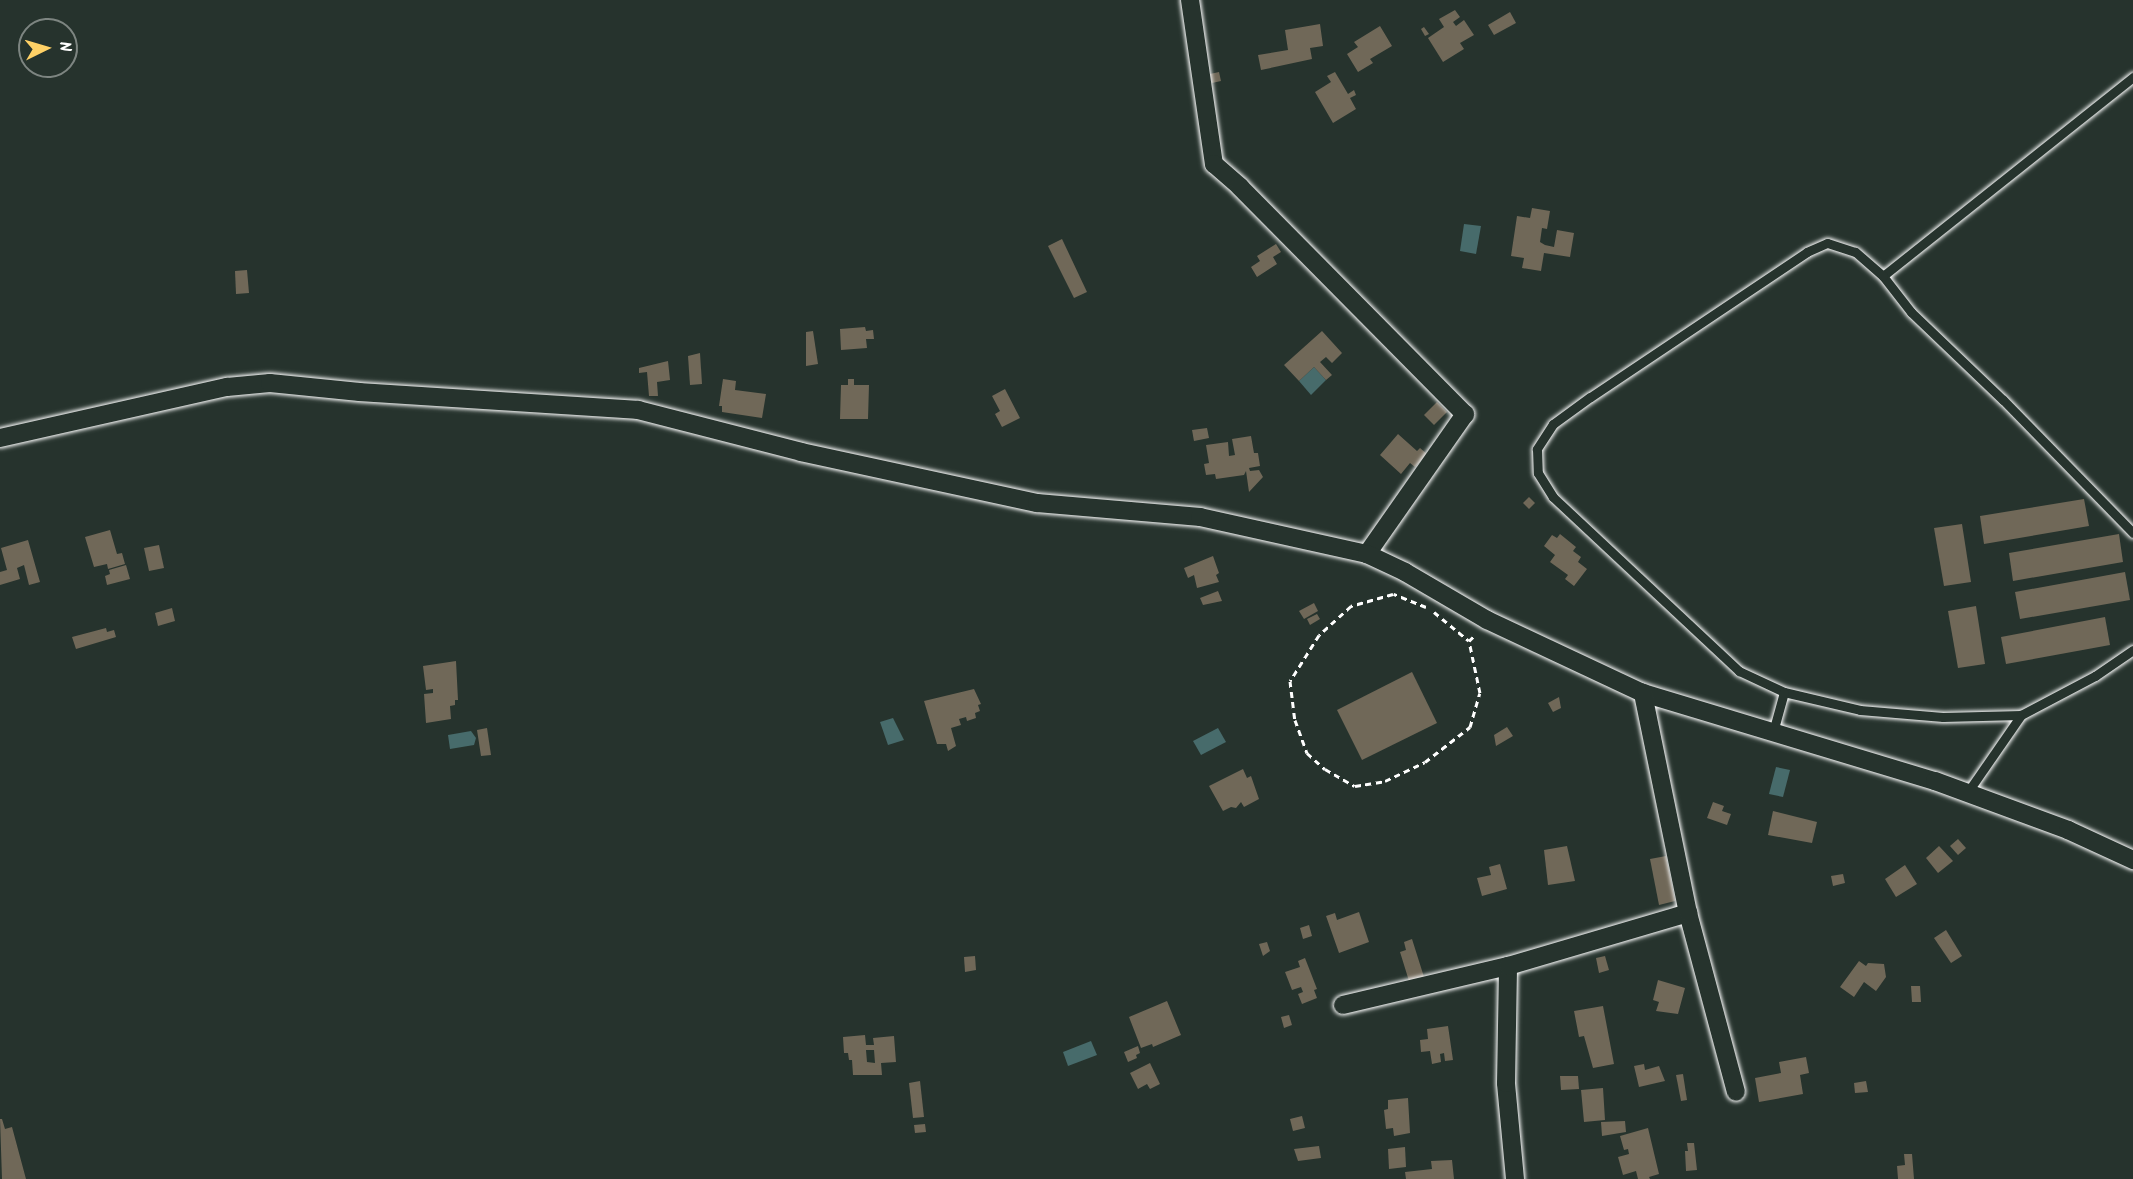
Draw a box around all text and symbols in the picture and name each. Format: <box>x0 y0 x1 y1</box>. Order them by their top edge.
north arrow <box>18 18 78 78</box>
text: N <box>52 40 77 53</box>

